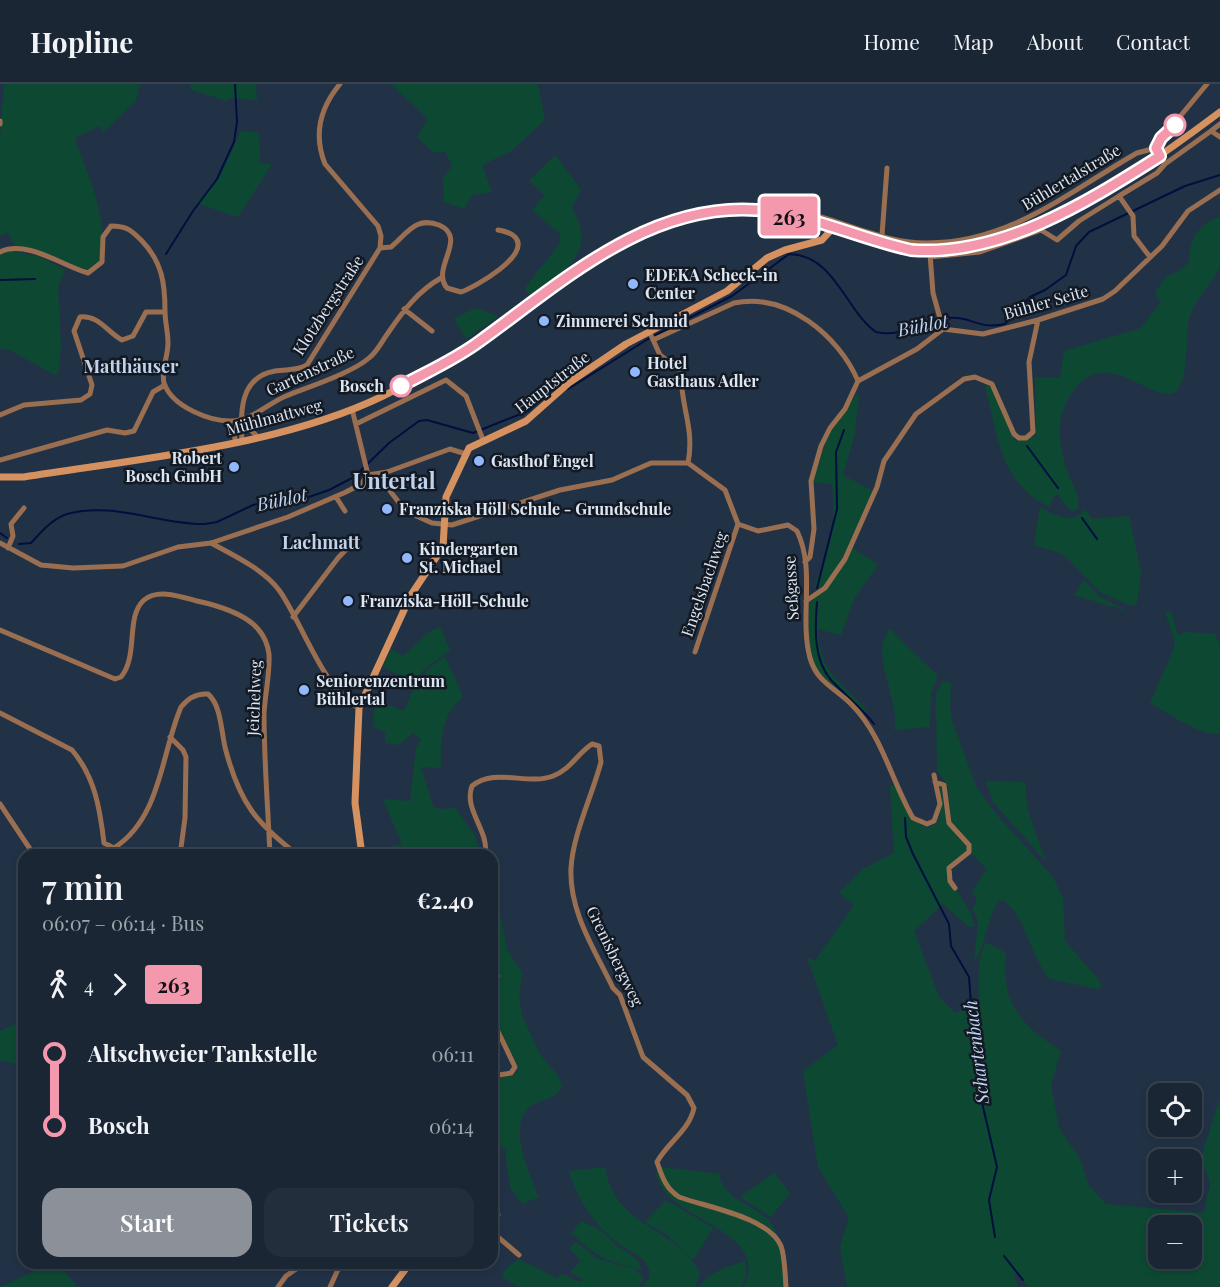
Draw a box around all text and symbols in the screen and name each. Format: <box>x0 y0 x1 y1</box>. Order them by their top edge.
text: Hopline <box>30 23 133 60</box>
text: Home <box>864 27 920 55</box>
text: Map <box>953 27 994 55</box>
text: About <box>1027 27 1083 55</box>
text: Contact <box>1116 27 1190 55</box>
unlabelled marker <box>1164 114 1186 136</box>
street label: Bühlertalstraße <box>1017 139 1124 214</box>
line badge: 263 <box>754 196 824 236</box>
text: 263 <box>772 202 806 230</box>
street label: Klotzbergstraße <box>287 251 368 359</box>
place label: EDEKA Scheck-in Center <box>645 264 778 303</box>
marker: EDEKA Scheck-in Center <box>626 277 640 291</box>
street label: Bühler Seite <box>1001 279 1091 324</box>
water label: Bühlot <box>894 308 951 342</box>
place label: Zimmerei Schmid <box>556 310 688 331</box>
marker: Zimmerei Schmid <box>537 314 551 328</box>
street label: Gartenstraße <box>262 341 357 400</box>
street label: Hauptstraße <box>510 346 593 417</box>
place label: Hotel Gasthaus Adler <box>647 352 759 391</box>
district label: Matthäuser <box>84 354 179 378</box>
marker: Hotel Gasthaus Adler <box>628 365 642 379</box>
place label: Bosch <box>339 375 384 396</box>
marker: Bosch <box>390 375 412 397</box>
street label: Mühlmattweg <box>224 393 325 439</box>
place label: Robert Bosch GmbH <box>125 447 222 486</box>
place label: Gasthof Engel <box>491 450 594 471</box>
marker: Gasthof Engel <box>472 454 486 468</box>
marker: Robert Bosch GmbH <box>227 460 241 474</box>
district label: Untertal <box>352 465 436 495</box>
water label: Bühlot <box>253 482 310 516</box>
place label: Franziska Höll Schule - Grundschule <box>399 498 671 519</box>
marker: Franziska Höll Schule - Grundschule <box>380 502 394 516</box>
street label: Engelsbachweg <box>676 528 732 639</box>
district label: Lachmatt <box>282 530 361 554</box>
place label: Kindergarten St. Michael <box>419 538 518 577</box>
marker: Kindergarten St. Michael <box>400 551 414 565</box>
street label: Seßgasse <box>778 555 803 621</box>
place label: Franziska-Höll-Schule <box>360 590 529 611</box>
marker: Franziska-Höll-Schule <box>341 594 355 608</box>
street label: Jeichelweg <box>242 659 265 737</box>
place label: Seniorenzentrum Bühlertal <box>316 670 445 709</box>
marker: Seniorenzentrum Bühlertal <box>297 683 311 697</box>
text: 7 min <box>42 864 124 908</box>
text: €2.40 <box>417 885 474 915</box>
street label: Grenisbergweg <box>582 902 649 1010</box>
text: 06:07 – 06:14 · Bus <box>42 909 204 936</box>
icon: walk <box>42 968 75 1001</box>
icon: forward <box>103 968 136 1001</box>
text: 263 <box>157 970 190 998</box>
text: 4 <box>84 971 94 998</box>
water label: Schartenbach <box>958 999 994 1106</box>
text: Altschweier Tankstelle <box>88 1038 317 1068</box>
text: 06:11 <box>432 1040 474 1067</box>
map controls <box>1148 1083 1202 1269</box>
button: locate <box>1148 1083 1202 1137</box>
text: Bosch <box>88 1110 150 1140</box>
text: 06:14 <box>429 1112 474 1139</box>
button: + <box>1148 1149 1202 1203</box>
button: Start <box>42 1188 252 1257</box>
button: Tickets <box>264 1188 474 1257</box>
button: − <box>1148 1215 1202 1269</box>

